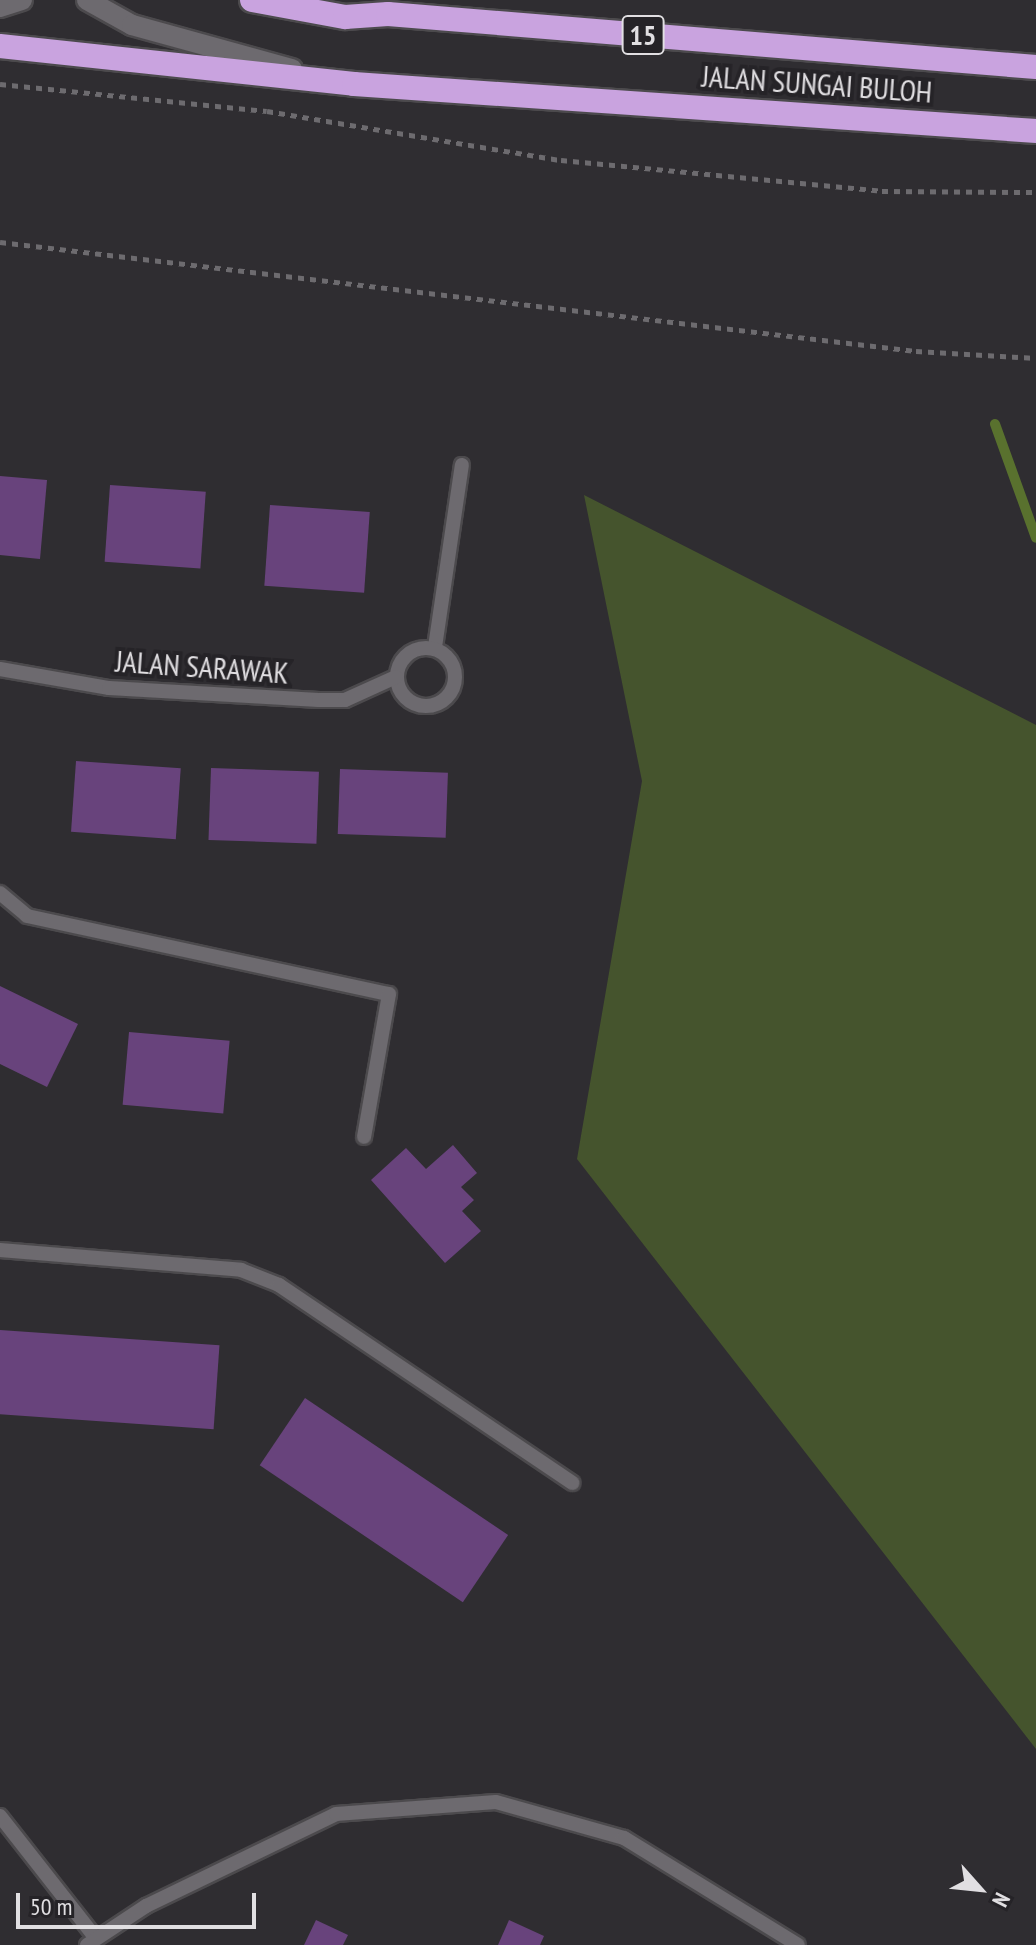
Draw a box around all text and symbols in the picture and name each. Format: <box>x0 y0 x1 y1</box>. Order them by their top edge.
road number: 15 <box>621 11 665 59</box>
street label: JALAN SUNGAI BULOH <box>701 58 933 110</box>
street label: JALAN SARAWAK <box>114 643 290 691</box>
north arrow <box>940 1849 1020 1929</box>
scale bar <box>20 1877 260 1927</box>
text: N <box>986 1888 1017 1912</box>
text: 50 m <box>30 1891 72 1922</box>

